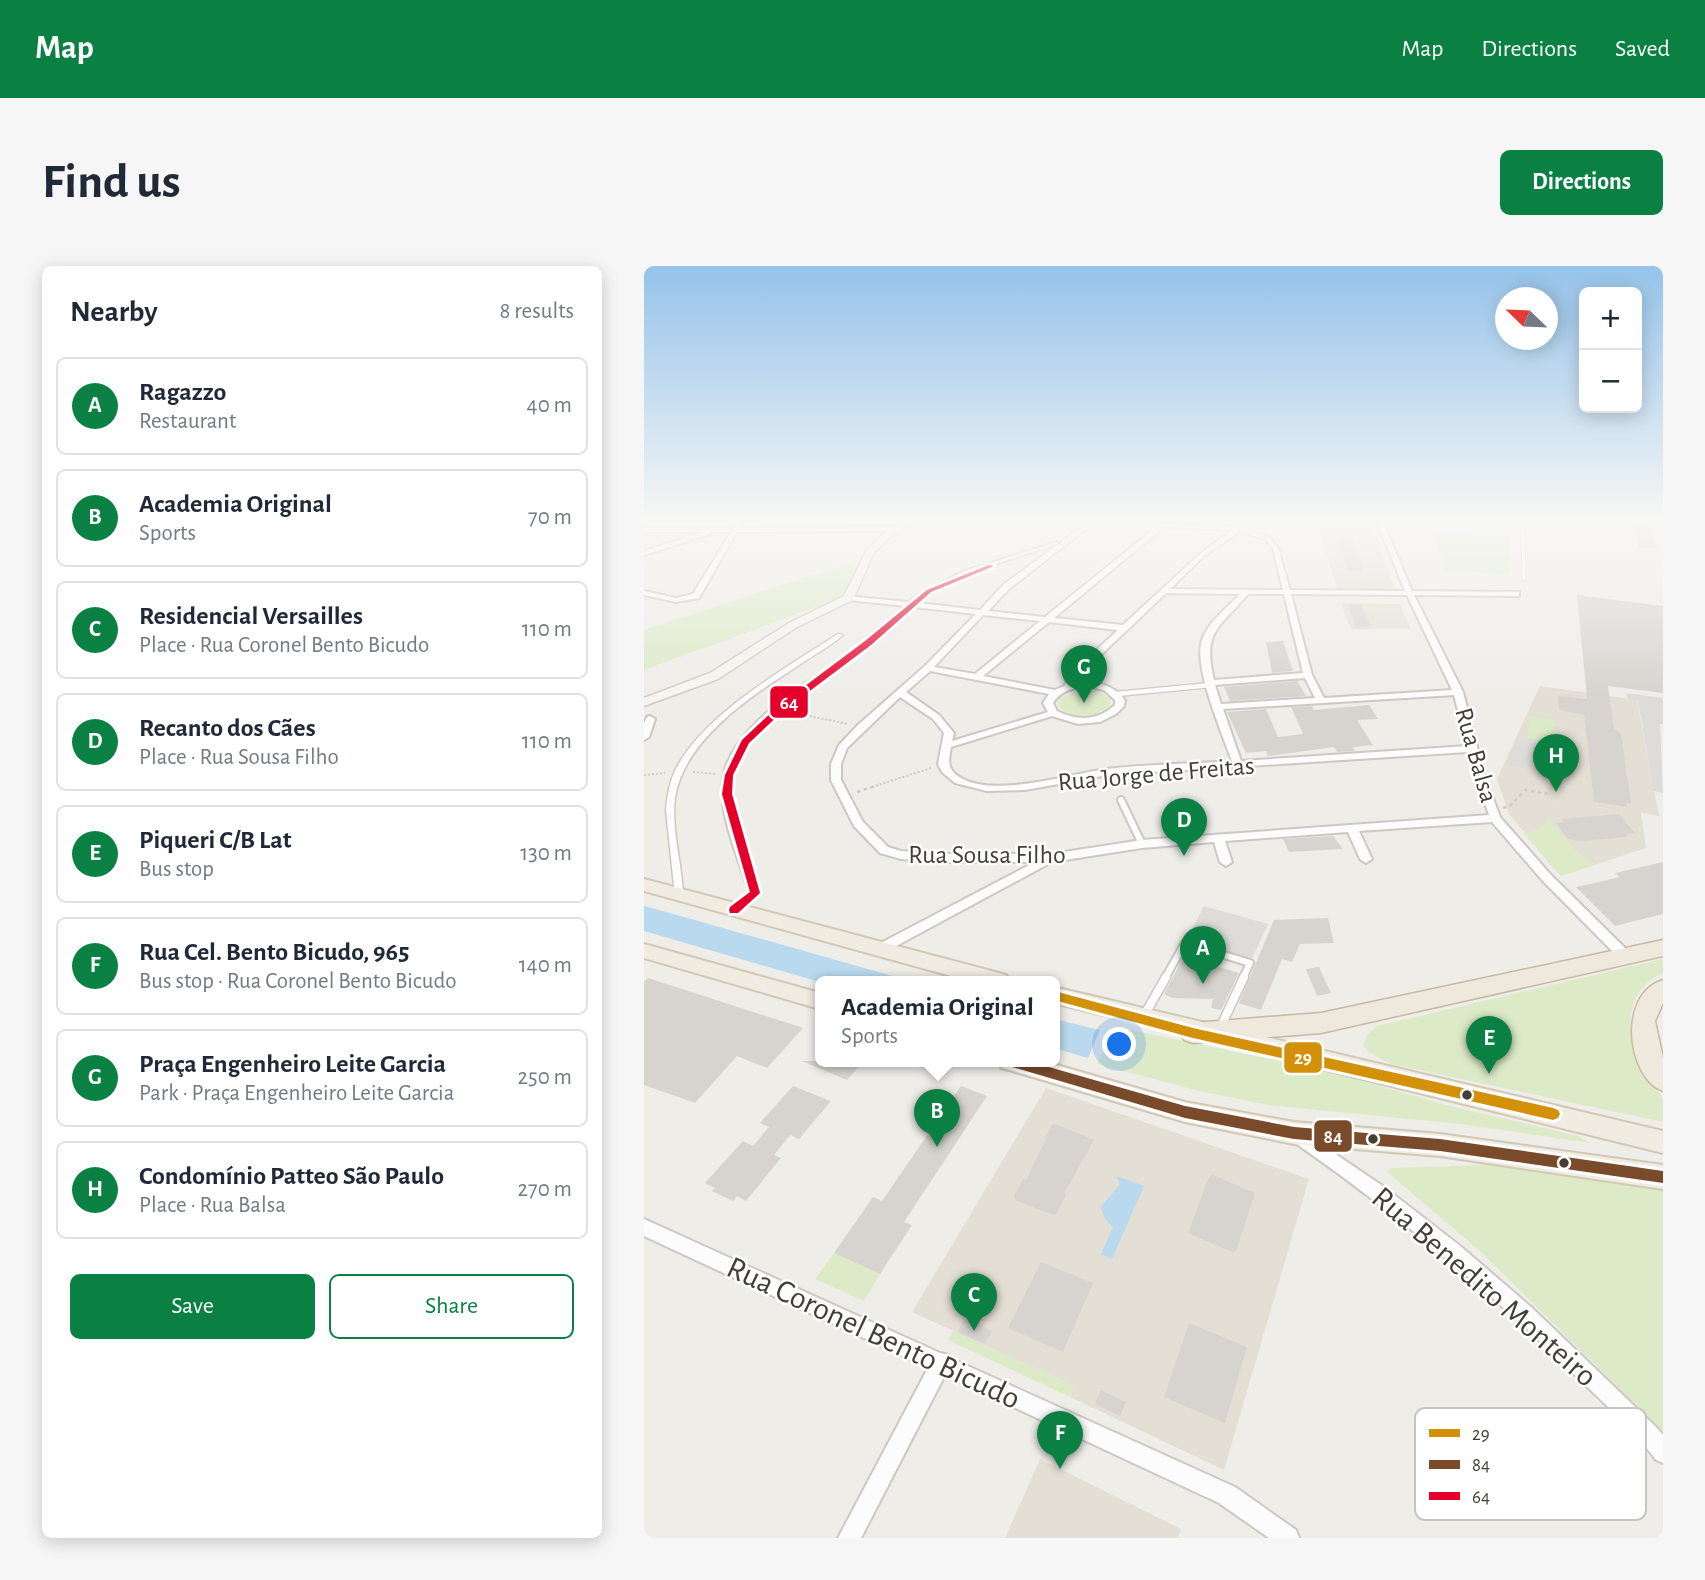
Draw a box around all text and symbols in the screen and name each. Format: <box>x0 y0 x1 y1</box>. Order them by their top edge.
text: Map <box>35 32 94 65</box>
text: Map <box>1401 37 1443 61</box>
text: Directions <box>1481 37 1577 61</box>
text: Saved <box>1615 37 1670 61</box>
button: Directions <box>1500 150 1663 215</box>
text: Find us <box>42 158 181 207</box>
north arrow <box>1495 287 1558 350</box>
map controls <box>1579 287 1642 413</box>
button: + <box>1579 287 1642 350</box>
text: Nearby <box>70 297 158 327</box>
text: 8 results <box>500 300 574 323</box>
button: − <box>1579 350 1642 413</box>
text: Ragazzo <box>139 379 226 405</box>
text: A <box>88 394 102 417</box>
text: 40 m <box>527 394 572 417</box>
text: Restaurant <box>139 410 236 433</box>
text: Academia Original <box>139 491 332 517</box>
text: B <box>88 506 102 529</box>
text: 70 m <box>528 506 572 529</box>
text: Sports <box>139 522 196 545</box>
text: Residencial Versailles <box>139 603 363 629</box>
text: C <box>89 618 101 641</box>
text: 110 m <box>522 618 572 641</box>
text: Place · Rua Coronel Bento Bicudo <box>139 634 429 657</box>
pin: G <box>1061 645 1107 703</box>
line badge: 64 <box>769 685 809 719</box>
text: 64 <box>780 694 799 713</box>
street label: Rua Balsa <box>1450 705 1502 806</box>
text: Recanto dos Cães <box>139 715 316 741</box>
text: D <box>87 730 103 753</box>
text: 110 m <box>522 730 572 753</box>
pin: H <box>1533 734 1579 792</box>
text: Place · Rua Sousa Filho <box>139 746 339 769</box>
street label: Rua Jorge de Freitas <box>1057 752 1256 796</box>
pin: D <box>1161 798 1207 856</box>
text: Piqueri C/B Lat <box>139 827 292 853</box>
text: E <box>89 842 101 865</box>
text: 130 m <box>520 842 572 865</box>
street label: Rua Sousa Filho <box>908 842 1066 868</box>
text: Bus stop <box>139 858 214 881</box>
pin: A <box>1180 926 1226 984</box>
text: Rua Cel. Bento Bicudo, 965 <box>139 939 409 965</box>
text: F <box>90 954 100 977</box>
text: 140 m <box>519 954 572 977</box>
text: Bus stop · Rua Coronel Bento Bicudo <box>139 970 457 993</box>
popup <box>815 976 1060 1067</box>
text: Academia Original <box>841 994 1034 1020</box>
pin: E <box>1466 1016 1512 1074</box>
text: Sports <box>841 1025 898 1048</box>
your location <box>1102 1027 1136 1061</box>
line badge: 29 <box>1283 1041 1323 1074</box>
text: 29 <box>1294 1049 1312 1068</box>
text: Praça Engenheiro Leite Garcia <box>139 1051 446 1077</box>
text: G <box>88 1066 102 1089</box>
text: 250 m <box>518 1066 572 1089</box>
text: Park · Praça Engenheiro Leite Garcia <box>139 1082 454 1105</box>
unlabelled marker <box>1460 1088 1474 1102</box>
pin: B <box>914 1089 960 1147</box>
line badge: 84 <box>1313 1119 1353 1153</box>
text: 84 <box>1324 1128 1343 1147</box>
unlabelled marker <box>1366 1132 1380 1146</box>
unlabelled marker <box>1557 1156 1571 1170</box>
text: Condomínio Patteo São Paulo <box>139 1163 444 1189</box>
text: H <box>87 1178 103 1201</box>
text: 270 m <box>518 1178 572 1201</box>
street label: Rua Benedito Monteiro <box>1366 1181 1603 1393</box>
text: Place · Rua Balsa <box>139 1194 286 1217</box>
street label: Rua Coronel Bento Bicudo <box>721 1247 1027 1417</box>
pin: C <box>951 1273 997 1331</box>
button: Save <box>70 1274 315 1339</box>
button: Share <box>329 1274 574 1339</box>
legend <box>1415 1408 1646 1520</box>
pin: F <box>1037 1411 1083 1469</box>
text: 29 <box>1472 1425 1490 1444</box>
text: 84 <box>1472 1456 1490 1475</box>
text: 64 <box>1472 1488 1490 1507</box>

